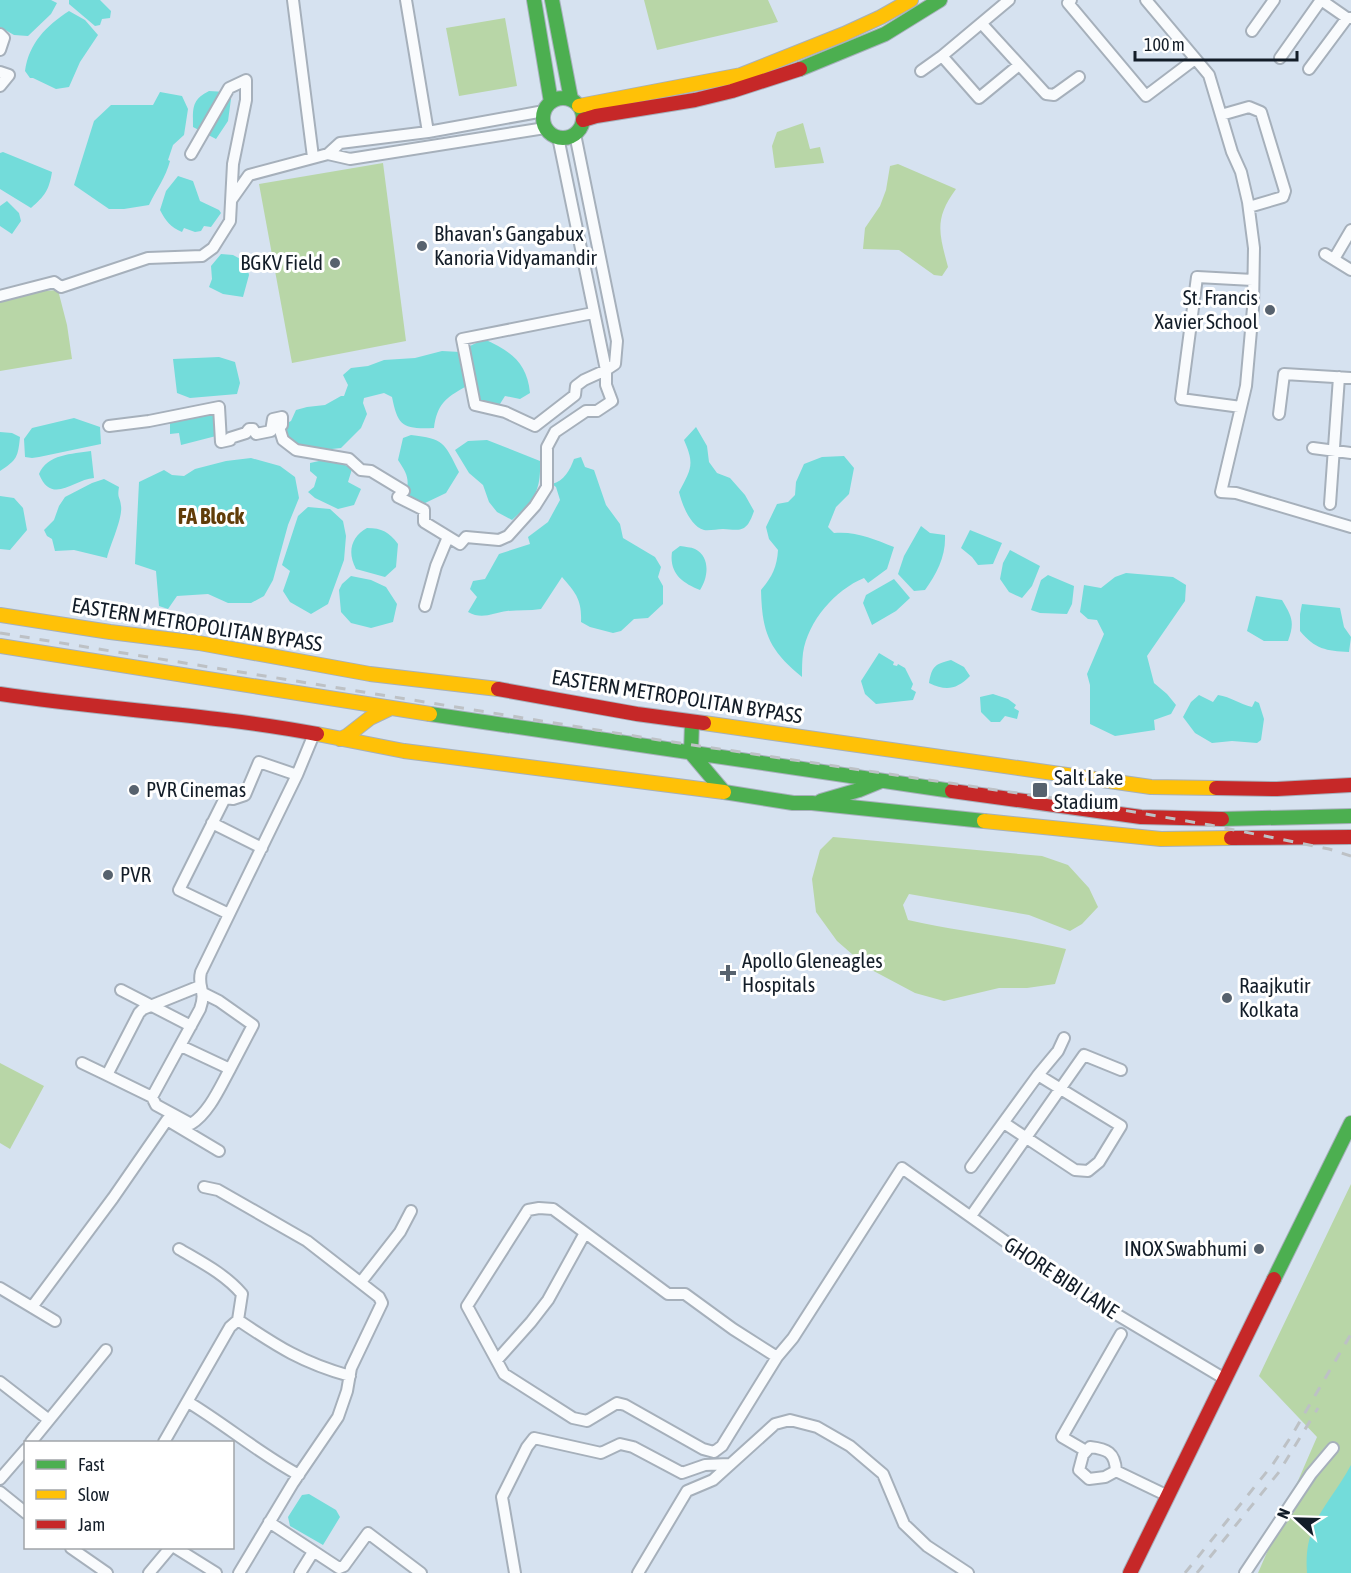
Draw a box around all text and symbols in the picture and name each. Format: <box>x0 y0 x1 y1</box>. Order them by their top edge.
scale bar <box>1135 24 1297 62</box>
text: 100 m <box>1144 34 1185 55</box>
place label: Bhavan's Gangabux Kanoria Vidyamandir <box>434 221 597 269</box>
marker: Bhavan's Gangabux Kanoria Vidyamandir <box>415 239 429 253</box>
place label: BGKV Field <box>240 250 323 274</box>
marker: BGKV Field <box>328 256 342 270</box>
place label: St. Francis Xavier School <box>1155 285 1258 333</box>
marker: St. Francis Xavier School <box>1263 303 1277 317</box>
district label: FA Block <box>178 503 245 529</box>
street label: EASTERN METROPOLITAN BYPASS <box>70 592 324 656</box>
street label: EASTERN METROPOLITAN BYPASS <box>550 664 804 728</box>
place label: Salt Lake Stadium <box>1054 765 1123 813</box>
place label: PVR Cinemas <box>146 777 246 801</box>
marker: Salt Lake Stadium <box>1031 781 1049 799</box>
marker: PVR Cinemas <box>127 783 141 797</box>
place label: PVR <box>120 862 152 886</box>
marker: PVR <box>101 868 115 882</box>
place label: Apollo Gleneagles Hospitals <box>742 948 883 996</box>
marker: Apollo Gleneagles Hospitals <box>719 964 737 982</box>
place label: Raajkutir Kolkata <box>1239 973 1311 1021</box>
marker: Raajkutir Kolkata <box>1220 991 1234 1005</box>
street label: GHORE BIBI LANE <box>1000 1231 1123 1323</box>
place label: INOX Swabhumi <box>1124 1236 1247 1260</box>
marker: INOX Swabhumi <box>1252 1242 1266 1256</box>
legend <box>24 1441 234 1549</box>
text: Fast <box>78 1454 105 1475</box>
text: Slow <box>78 1484 109 1505</box>
north arrow <box>1267 1489 1327 1549</box>
text: N <box>1273 1506 1293 1521</box>
text: Jam <box>78 1514 105 1535</box>

